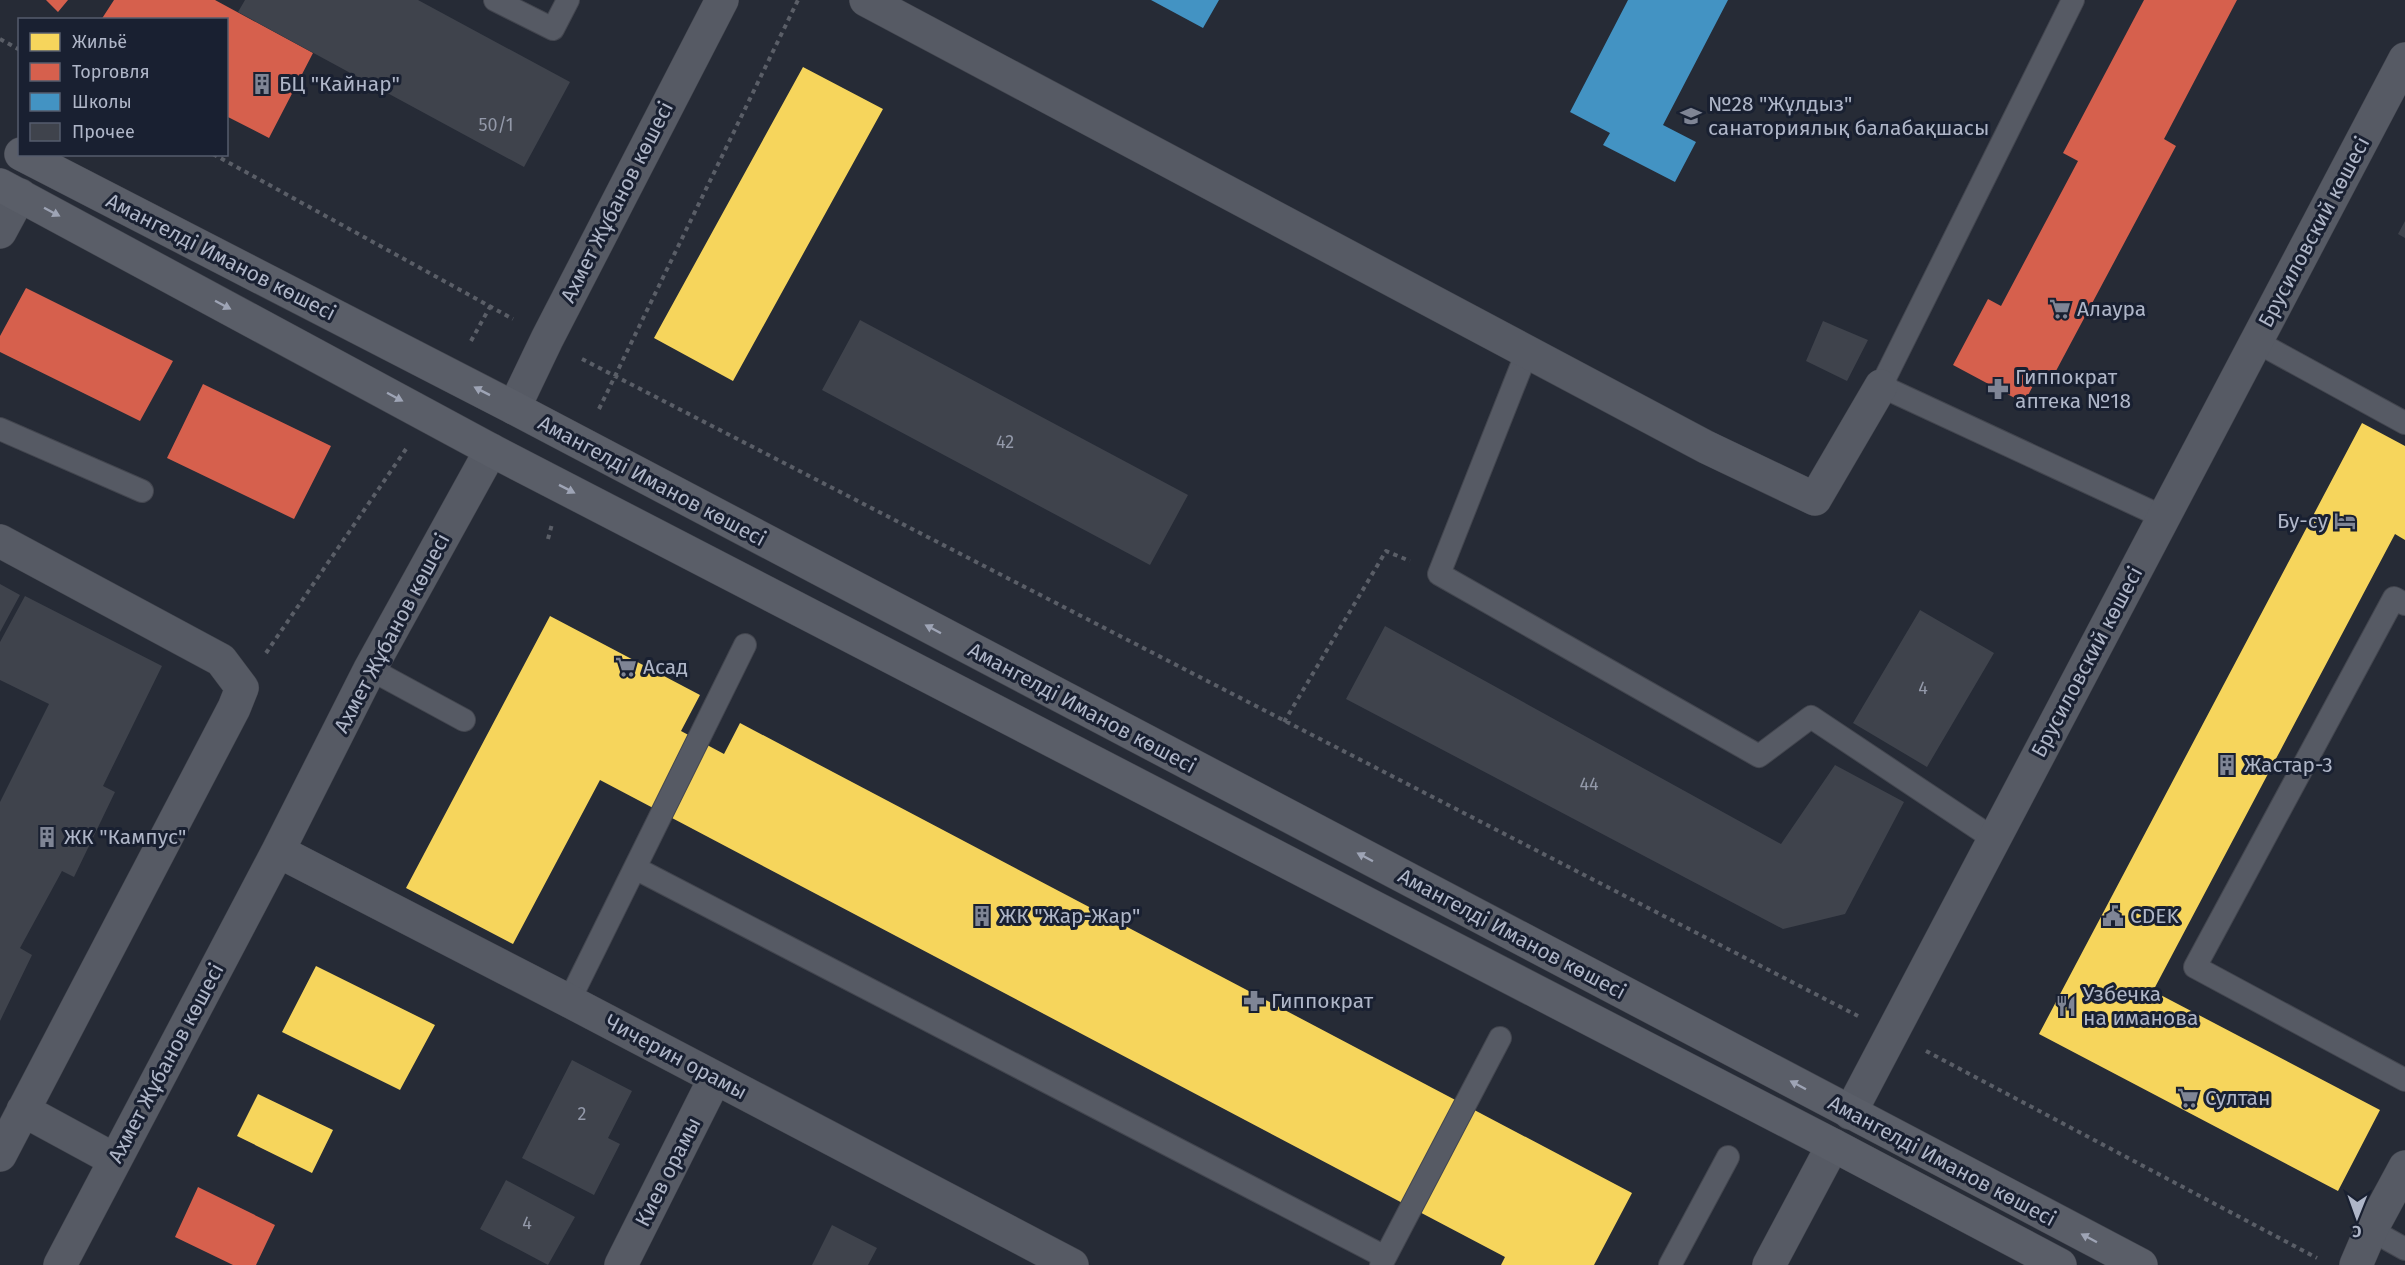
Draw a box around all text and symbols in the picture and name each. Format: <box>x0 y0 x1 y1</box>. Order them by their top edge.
legend <box>18 18 228 156</box>
text: Жильё <box>72 31 127 53</box>
text: Торговля <box>72 61 150 83</box>
place label: БЦ "Кайнар" <box>279 71 400 97</box>
building icon: БЦ "Кайнар" <box>250 72 274 96</box>
text: Школы <box>72 91 132 113</box>
place label: №28 "Жұлдыз" санаториялық балабақшасы <box>1708 91 1989 141</box>
street label: Ахмет Жұбанов көшесі <box>555 97 679 307</box>
school or university icon: №28 "Жұлдыз" санаториялық балабақшасы <box>1679 104 1703 128</box>
house number: 50/1 <box>478 114 514 136</box>
text: Прочее <box>72 121 135 143</box>
street label: Брусиловский көшесі <box>2253 132 2375 332</box>
street label: Амангелді Иманов көшесі <box>102 188 340 326</box>
one-way arrow <box>43 207 60 217</box>
place label: Алаура <box>2077 296 2146 322</box>
supermarket icon: Алаура <box>2048 297 2072 321</box>
one-way arrow <box>215 300 232 310</box>
place label: Гиппократ аптека №18 <box>2015 364 2131 414</box>
pharmacy icon: Гиппократ аптека №18 <box>1986 377 2010 401</box>
one-way arrow <box>473 387 490 396</box>
one-way arrow <box>387 392 404 402</box>
street label: Амангелді Иманов көшесі <box>534 410 770 552</box>
house number: 42 <box>996 431 1014 453</box>
one-way arrow <box>559 484 576 494</box>
place label: Бу-су <box>2277 508 2329 534</box>
hotel icon: Бу-су <box>2333 509 2357 533</box>
street label: Ахмет Жұбанов көшесі <box>328 529 456 737</box>
street label: Брусиловский көшесі <box>2026 562 2148 762</box>
one-way arrow <box>924 624 941 634</box>
street label: Амангелді Иманов көшесі <box>964 637 1200 779</box>
place label: Асад <box>643 654 688 680</box>
supermarket icon: Асад <box>614 655 638 679</box>
house number: 4 <box>1918 677 1928 699</box>
place label: Жастар-3 <box>2244 752 2333 778</box>
building icon: Жастар-3 <box>2215 753 2239 777</box>
house number: 44 <box>1579 773 1599 795</box>
place label: ЖК "Кампус" <box>64 824 186 850</box>
building icon: ЖК "Кампус" <box>35 825 59 849</box>
one-way arrow <box>1357 852 1374 862</box>
street label: Амангелді Иманов көшесі <box>1394 863 1630 1005</box>
place label: ЖК "Жар-Жар" <box>999 903 1140 929</box>
place label: CDEK <box>2130 903 2180 929</box>
building icon: ЖК "Жар-Жар" <box>970 904 994 928</box>
public building icon: CDEK <box>2101 904 2125 928</box>
street label: Ахмет Жұбанов көшесі <box>102 959 230 1167</box>
place label: Узбечка на иманова <box>2083 981 2198 1031</box>
place label: Гиппократ <box>1271 988 1374 1014</box>
pharmacy icon: Гиппократ <box>1242 989 1266 1013</box>
restaurant icon: Узбечка на иманова <box>2054 994 2078 1018</box>
street label: Чичерин орамы <box>601 1009 751 1105</box>
one-way arrow <box>1789 1080 1806 1090</box>
place label: Султан <box>2205 1085 2270 1111</box>
supermarket icon: Султан <box>2176 1086 2200 1110</box>
street label: Амангелді Иманов көшесі <box>1824 1090 2060 1232</box>
house number: 2 <box>578 1103 587 1125</box>
street label: Киев орамы <box>629 1113 707 1231</box>
north arrow <box>2327 1187 2387 1247</box>
house number: 4 <box>522 1212 532 1234</box>
text: С <box>2351 1222 2362 1241</box>
one-way arrow <box>2080 1233 2097 1243</box>

